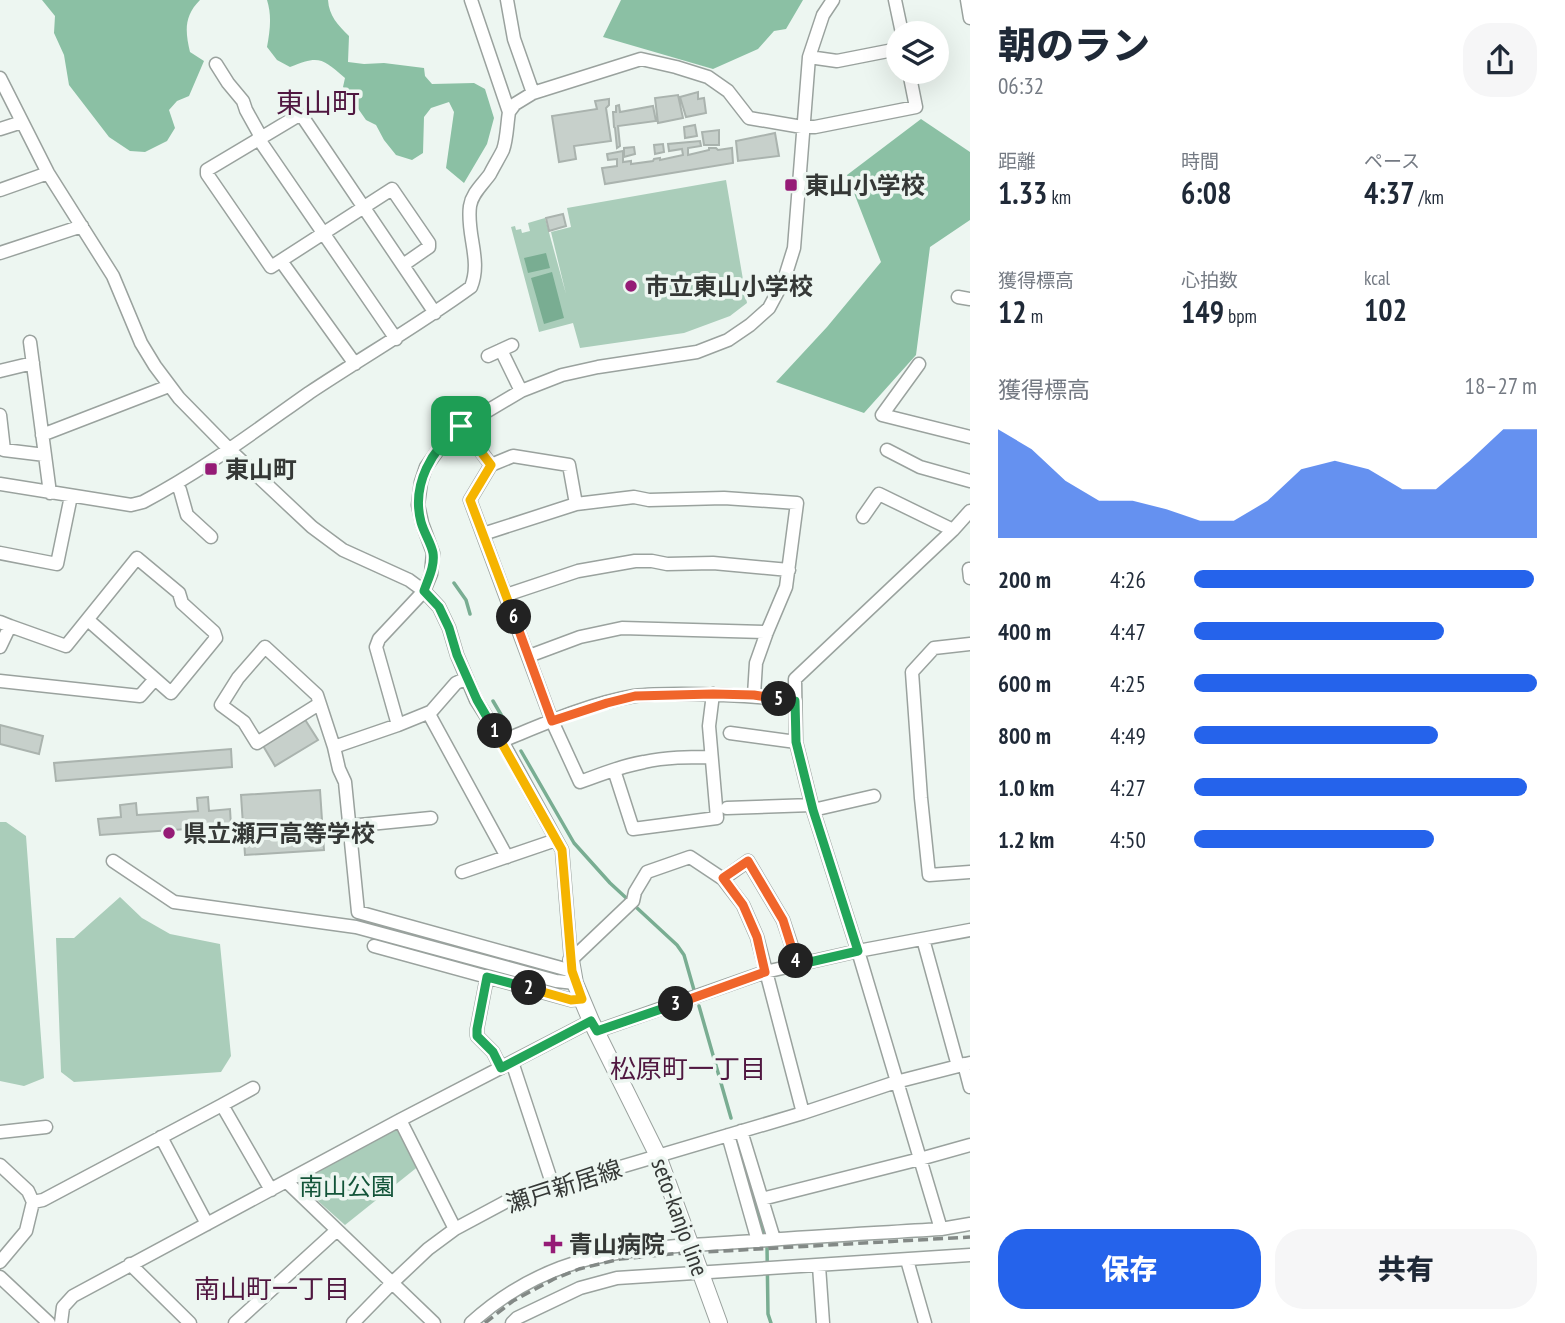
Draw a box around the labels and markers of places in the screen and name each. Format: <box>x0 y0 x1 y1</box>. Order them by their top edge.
place label: 東山小学校 <box>805 170 925 201</box>
marker: 東山小学校 <box>783 177 799 193</box>
place label: 市立東山小学校 <box>645 271 813 302</box>
marker: 市立東山小学校 <box>623 278 639 294</box>
pin <box>431 396 491 456</box>
place label: 東山町 <box>225 454 297 485</box>
marker: 東山町 <box>203 461 219 477</box>
pin: 6 <box>496 600 532 634</box>
pin: 5 <box>762 682 796 716</box>
pin: 1 <box>477 714 512 748</box>
place label: 県立瀬戸高等学校 <box>183 818 375 849</box>
marker: 県立瀬戸高等学校 <box>161 825 177 841</box>
pin: 4 <box>778 944 814 978</box>
pin: 2 <box>512 970 546 1006</box>
pin: 3 <box>658 986 694 1021</box>
place label: 青山病院 <box>569 1229 665 1260</box>
marker: 青山病院 <box>543 1234 563 1254</box>

